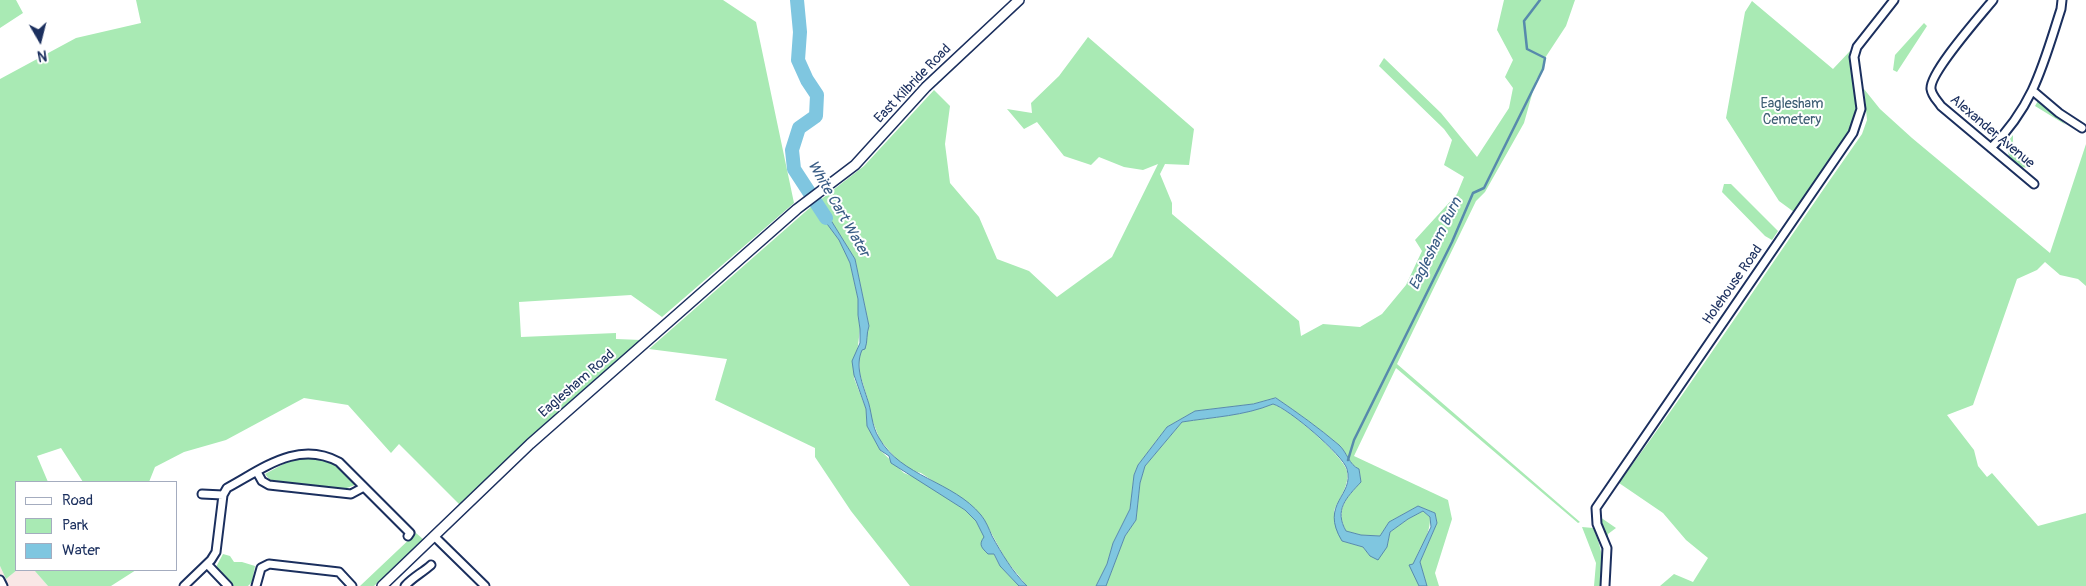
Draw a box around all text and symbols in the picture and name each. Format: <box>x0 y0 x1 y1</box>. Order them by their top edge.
north arrow <box>15 15 65 65</box>
street label: East Kilbride Road <box>871 41 955 127</box>
text: N <box>36 46 48 64</box>
street label: Alexander Avenue <box>1946 92 2038 172</box>
park label: Eaglesham Cemetery <box>1761 96 1823 128</box>
water label: White Cart Water <box>803 158 873 260</box>
water label: Eaglesham Burn <box>1406 195 1466 293</box>
street label: Holehouse Road <box>1699 242 1767 328</box>
street label: Eaglesham Road <box>536 347 618 421</box>
legend <box>15 481 178 571</box>
text: Road <box>62 491 93 510</box>
text: Park <box>62 516 88 535</box>
text: Water <box>62 541 100 560</box>

